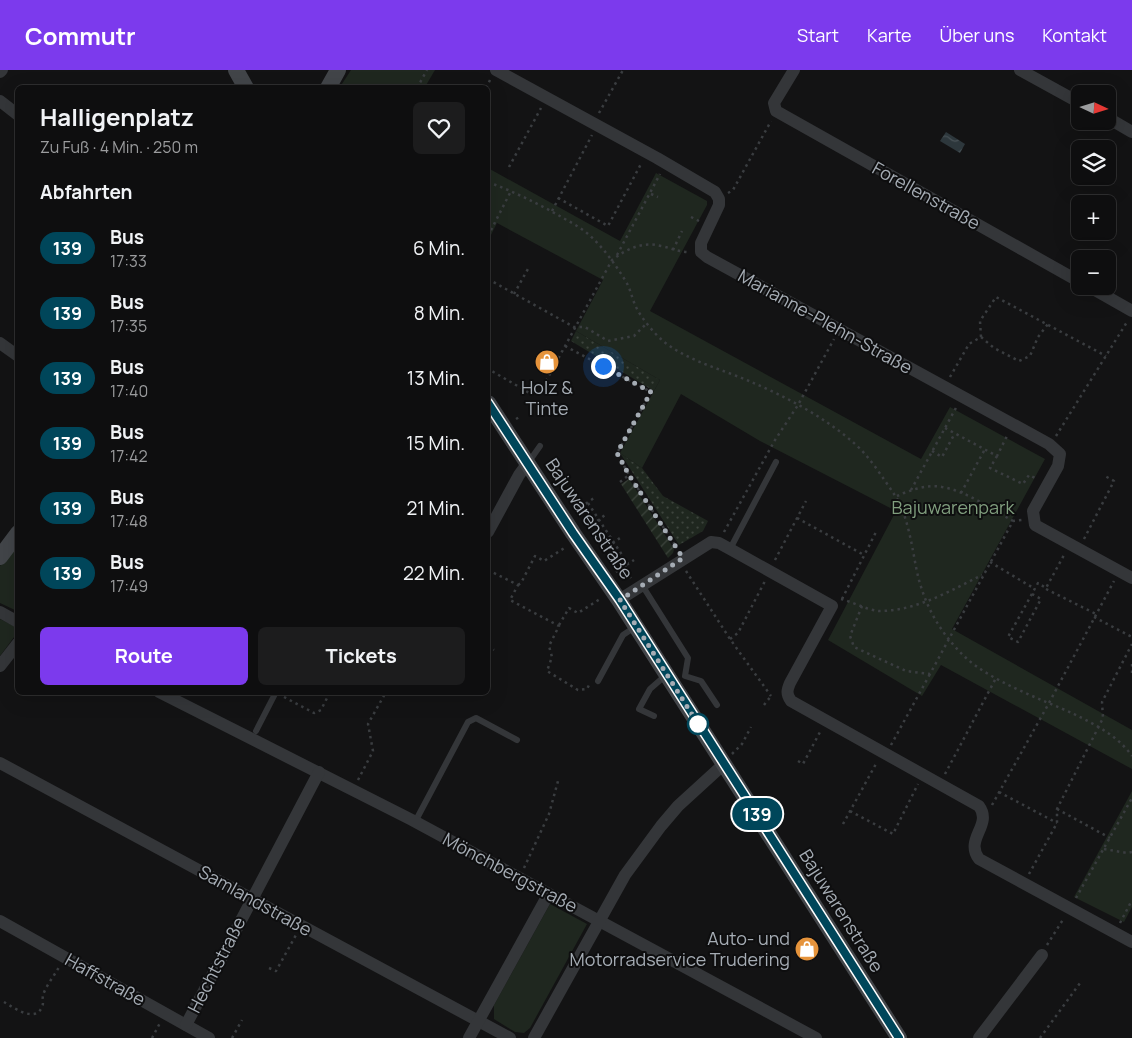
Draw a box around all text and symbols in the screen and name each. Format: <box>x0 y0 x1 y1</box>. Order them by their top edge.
text: Commutr <box>25 19 136 52</box>
text: Start <box>797 23 839 47</box>
text: Karte <box>867 23 912 47</box>
text: Über uns <box>940 23 1014 47</box>
text: Kontakt <box>1042 23 1107 47</box>
north arrow <box>1071 85 1116 130</box>
map controls <box>1071 85 1116 295</box>
text: Halligenplatz <box>40 100 194 133</box>
button: heart <box>413 102 465 154</box>
text: Zu Fuß · 4 Min. · 250 m <box>40 136 198 158</box>
button: layers <box>1071 140 1116 185</box>
street label: Forellenstraße <box>868 156 985 235</box>
text: Abfahrten <box>40 179 133 205</box>
button: + <box>1071 195 1116 240</box>
text: Bus <box>110 224 144 250</box>
text: 6 Min. <box>413 235 465 261</box>
text: 139 <box>53 236 82 260</box>
text: 17:33 <box>110 250 147 272</box>
button: − <box>1071 250 1116 295</box>
street label: Marianne-Plehn-Straße <box>734 263 917 379</box>
text: Bus <box>110 289 144 315</box>
text: 8 Min. <box>414 300 465 326</box>
text: 139 <box>53 301 82 325</box>
text: 17:35 <box>110 315 147 337</box>
shop icon: Holz & Tinte <box>534 349 560 375</box>
text: Bus <box>110 354 144 380</box>
your location <box>591 354 616 379</box>
text: 13 Min. <box>407 365 465 391</box>
text: 139 <box>53 366 82 390</box>
place label: Holz & Tinte <box>521 375 573 420</box>
text: 17:40 <box>110 380 148 402</box>
text: Bus <box>110 419 144 445</box>
text: 15 Min. <box>406 430 465 456</box>
text: 139 <box>53 431 82 455</box>
text: 17:42 <box>110 445 148 467</box>
street label: Bajuwarenstraße <box>541 453 639 584</box>
text: Bus <box>110 484 144 510</box>
text: 21 Min. <box>406 495 465 521</box>
park label: Bajuwarenpark <box>892 495 1015 519</box>
text: 139 <box>53 496 82 520</box>
text: 17:48 <box>110 510 148 532</box>
text: Bus <box>110 549 144 575</box>
text: 22 Min. <box>403 560 465 586</box>
text: 139 <box>53 561 82 585</box>
text: 17:49 <box>110 575 148 597</box>
button: Route <box>40 627 248 685</box>
button: Tickets <box>258 627 465 685</box>
unlabelled marker <box>687 713 709 735</box>
line badge: 139 <box>728 798 786 830</box>
text: 139 <box>742 802 772 826</box>
street label: Mönchbergstraße <box>439 827 582 918</box>
street label: Bajuwarenstraße <box>794 844 889 977</box>
street label: Samlandstraße <box>195 859 316 941</box>
street label: Hechtstraße <box>182 912 251 1017</box>
place label: Auto- und Motorradservice Trudering <box>570 926 790 971</box>
shop icon: Auto- und Motorradservice Trudering <box>794 936 820 962</box>
street label: Haffstraße <box>61 947 150 1011</box>

